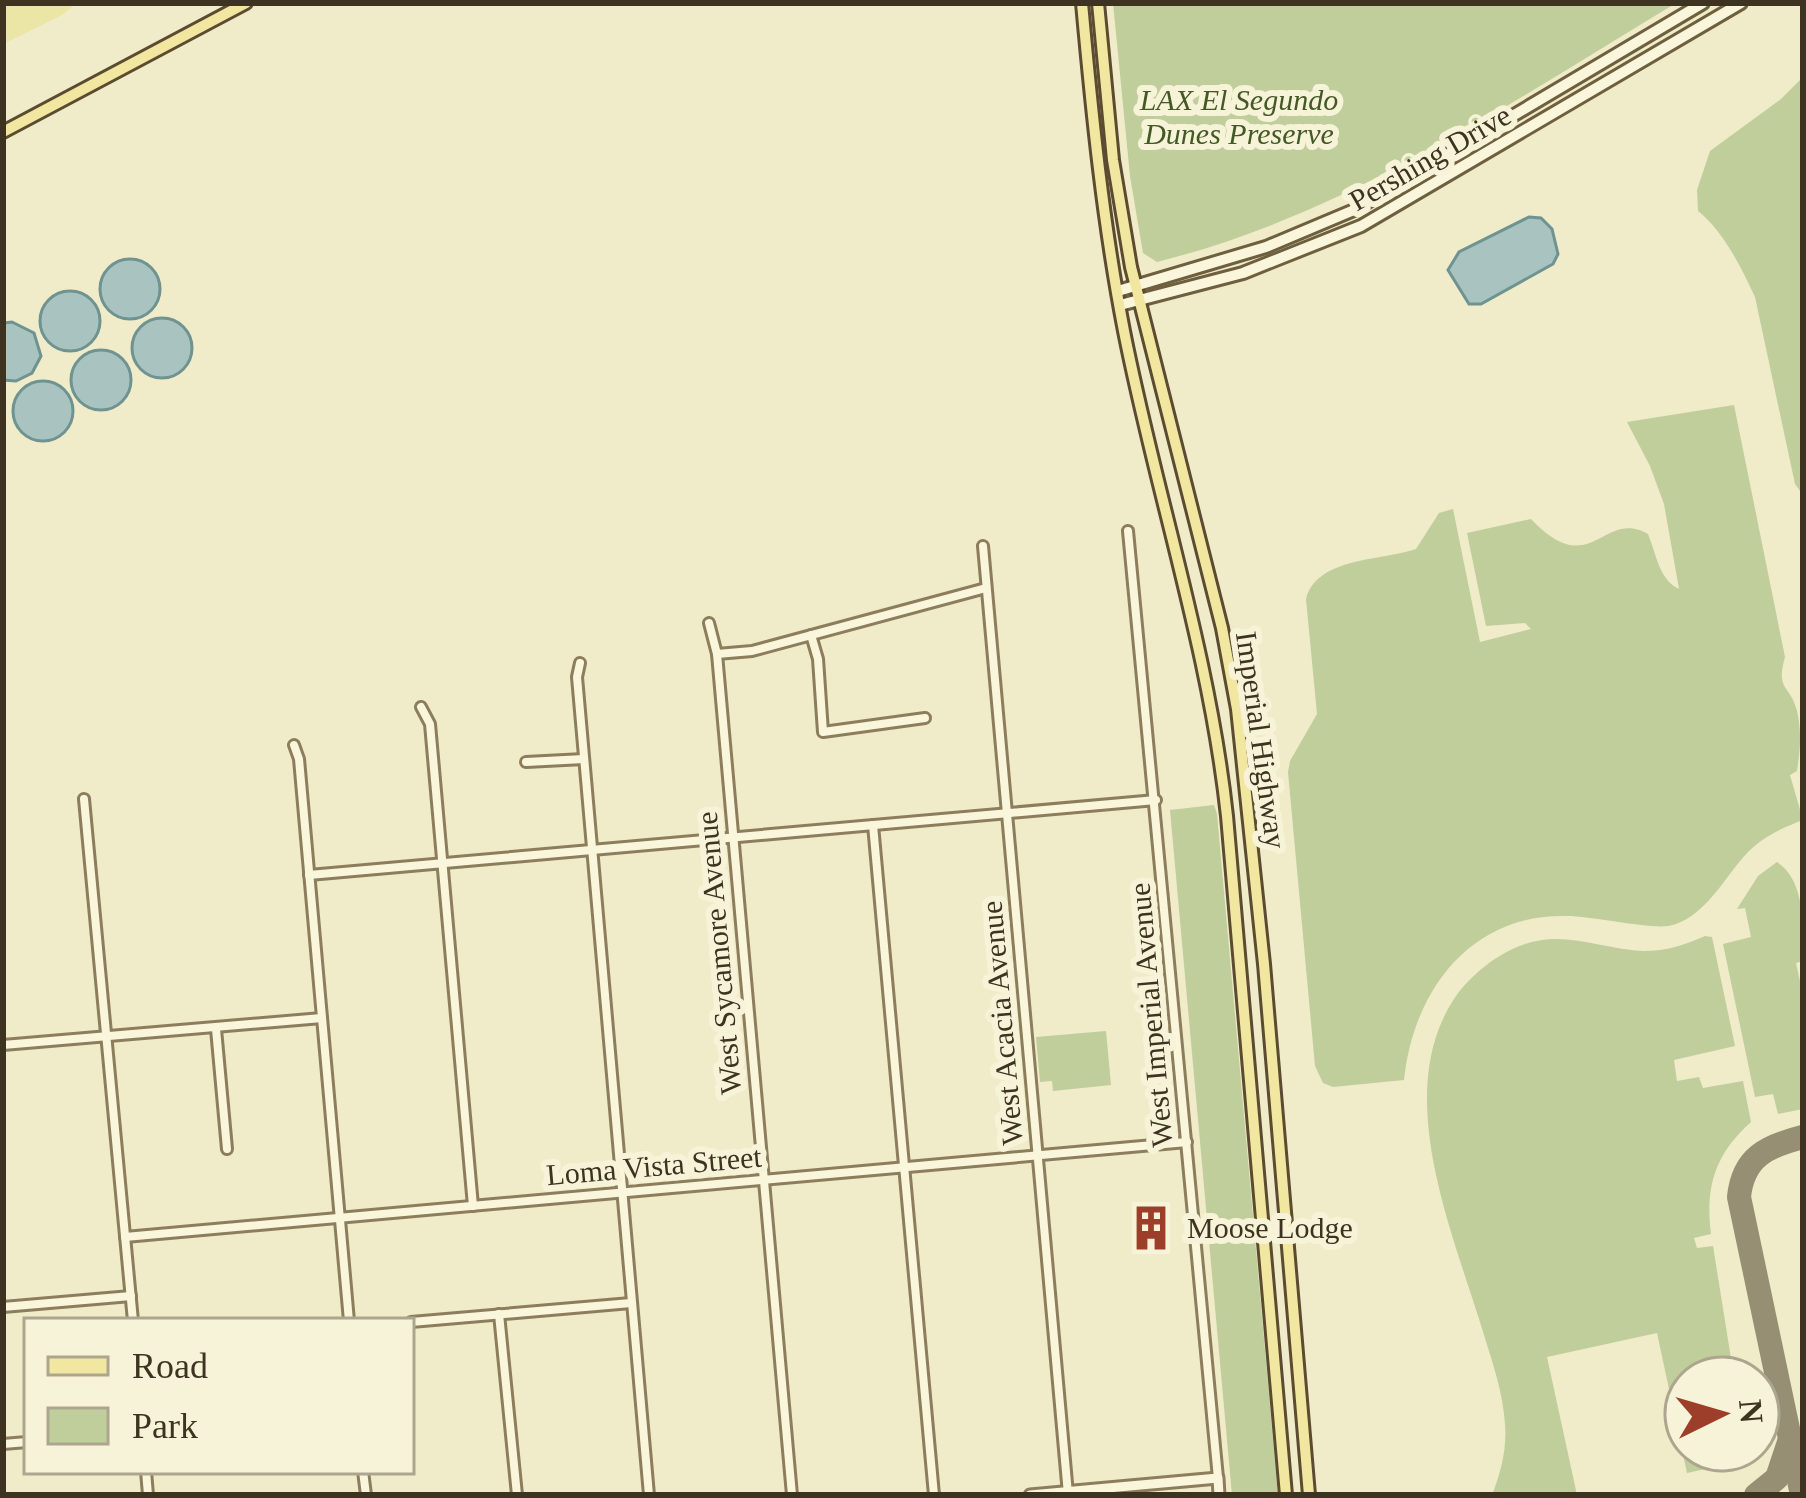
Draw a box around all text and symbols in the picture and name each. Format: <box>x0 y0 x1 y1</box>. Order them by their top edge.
park label: LAX El Segundo Dunes Preserve <box>1139 83 1338 150</box>
street label: Pershing Drive <box>1343 98 1516 217</box>
street label: Imperial Highway <box>1230 629 1293 851</box>
street label: West Sycamore Avenue <box>690 810 747 1096</box>
street label: West Imperial Avenue <box>1123 881 1178 1149</box>
street label: West Acacia Avenue <box>974 899 1029 1147</box>
street label: Loma Vista Street <box>545 1140 764 1191</box>
building icon: Moose Lodge <box>1126 1203 1176 1253</box>
place label: Moose Lodge <box>1187 1211 1353 1244</box>
legend <box>24 1318 414 1474</box>
text: Road <box>132 1346 208 1386</box>
north arrow <box>1662 1354 1782 1474</box>
text: N <box>1732 1398 1770 1425</box>
text: Park <box>132 1406 198 1446</box>

